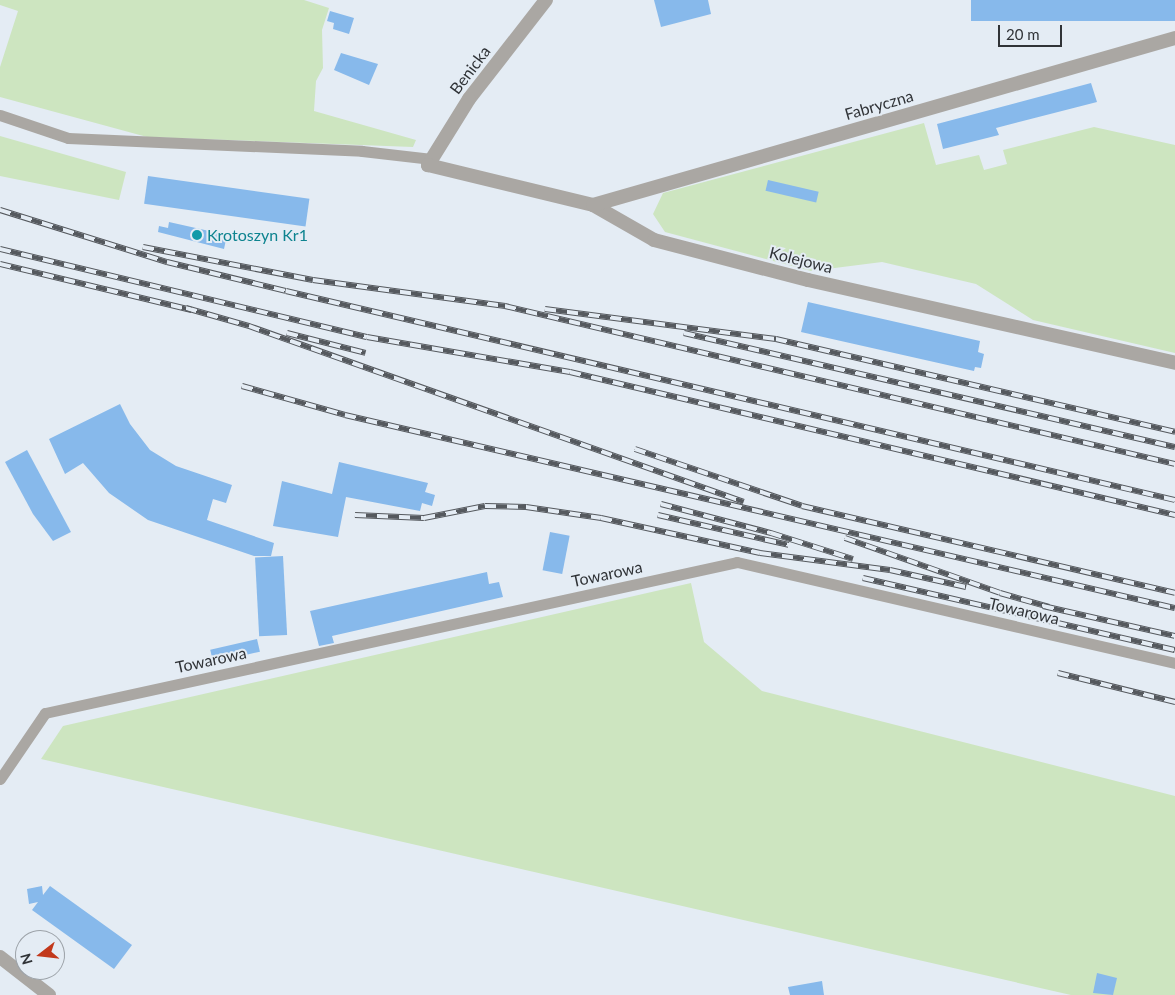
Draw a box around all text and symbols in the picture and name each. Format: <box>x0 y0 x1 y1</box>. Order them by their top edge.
scale bar <box>1000 15 1064 47</box>
text: 20 m <box>1006 25 1040 43</box>
street label: Benicka <box>446 42 494 98</box>
street label: Fabryczna <box>843 86 915 124</box>
place label: Krotoszyn Kr1 <box>207 225 308 245</box>
marker: Krotoszyn Kr1 <box>191 229 203 241</box>
street label: Kolejowa <box>767 243 835 277</box>
street label: Towarowa <box>570 557 644 591</box>
street label: Towarowa <box>987 594 1061 628</box>
street label: Towarowa <box>174 643 248 677</box>
north arrow <box>15 930 65 980</box>
text: N <box>16 951 36 967</box>

